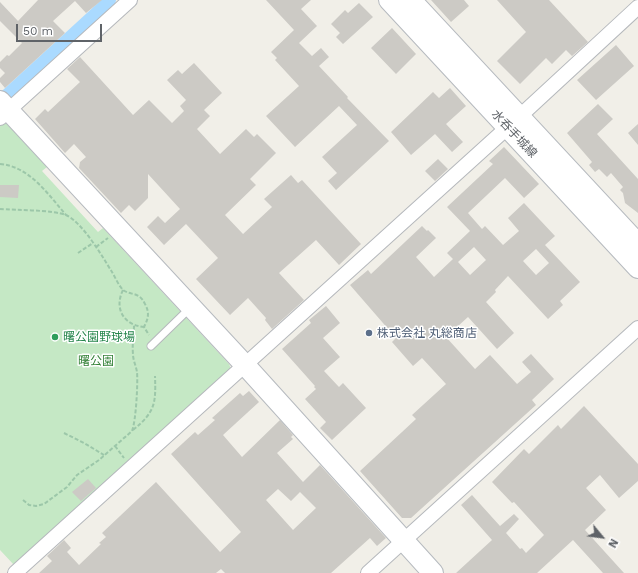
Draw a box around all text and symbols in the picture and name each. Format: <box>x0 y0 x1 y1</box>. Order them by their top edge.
scale bar <box>18 16 104 42</box>
text: 50 m <box>23 24 53 38</box>
street label: 水呑手城線 <box>488 107 540 161</box>
place label: 株式会社 丸総商店 <box>377 326 477 340</box>
marker: 株式会社 丸総商店 <box>364 328 374 338</box>
place label: 曙公園野球場 <box>63 330 135 344</box>
marker: 曙公園野球場 <box>50 332 60 342</box>
park label: 曙公園 <box>78 354 114 368</box>
north arrow <box>582 517 622 557</box>
text: N <box>605 536 621 550</box>

